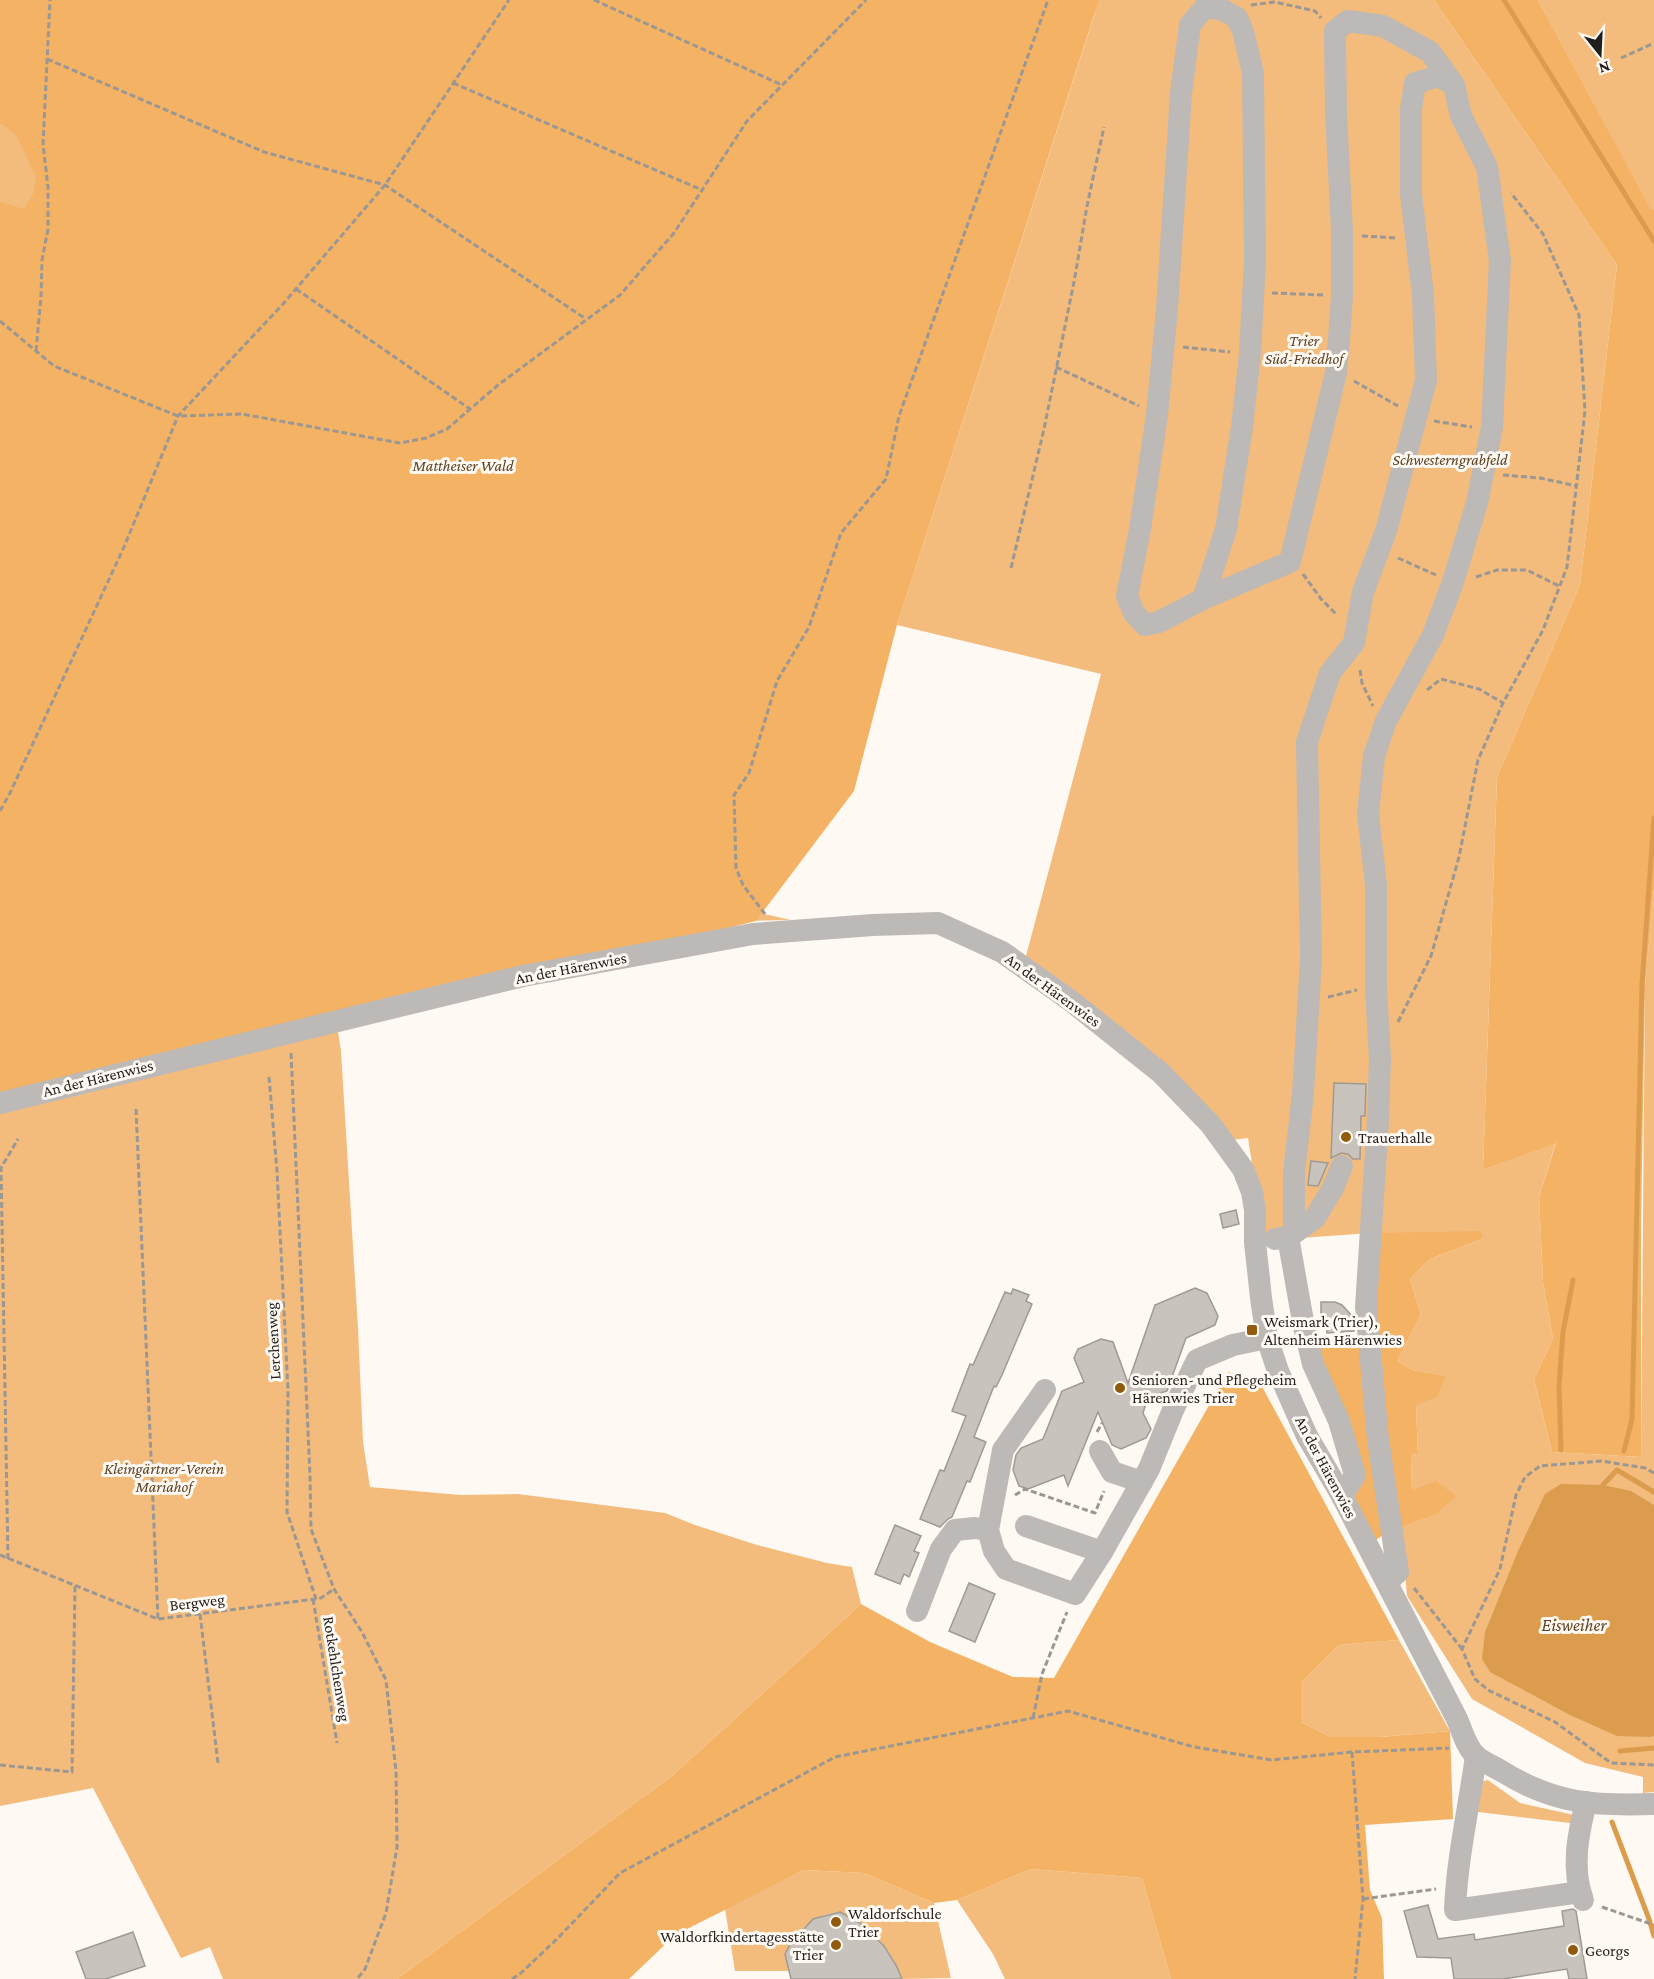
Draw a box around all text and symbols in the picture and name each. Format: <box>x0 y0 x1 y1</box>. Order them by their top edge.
north arrow <box>1570 24 1630 84</box>
text: N <box>1597 58 1612 78</box>
park label: Trier Süd-Friedhof <box>1265 332 1346 368</box>
park label: Schwesterngrabfeld <box>1393 451 1508 469</box>
park label: Mattheiser Wald <box>412 457 514 474</box>
street label: An der Härenwies <box>514 949 628 987</box>
street label: An der Härenwies <box>1002 950 1104 1030</box>
street label: An der Härenwies <box>41 1056 155 1100</box>
place label: Trauerhalle <box>1358 1129 1432 1146</box>
marker: Trauerhalle <box>1339 1130 1353 1144</box>
street label: Lerchenweg <box>262 1302 285 1380</box>
place label: Weismark (Trier), Altenheim Härenwies <box>1264 1313 1402 1348</box>
marker: Weismark (Trier), Altenheim Härenwies <box>1245 1323 1259 1337</box>
place label: Senioren- und Pflegeheim Härenwies Trier <box>1132 1371 1297 1406</box>
marker: Senioren- und Pflegeheim Härenwies Trier <box>1113 1381 1127 1395</box>
street label: An der Härenwies <box>1292 1413 1360 1521</box>
park label: Kleingärtner-Verein Mariahof <box>104 1460 224 1496</box>
street label: Bergweg <box>169 1590 226 1615</box>
street label: Rotkehlchenweg <box>319 1615 354 1723</box>
water label: Eisweiher <box>1542 1615 1607 1635</box>
place label: Waldorfschule Trier <box>848 1905 941 1940</box>
marker: Waldorfschule Trier <box>829 1915 843 1929</box>
place label: Waldorfkindertagesstätte Trier <box>660 1928 824 1963</box>
marker: Waldorfkindertagesstätte Trier <box>829 1938 843 1952</box>
place label: Georgs <box>1585 1942 1629 1960</box>
marker: Georgs <box>1566 1943 1580 1957</box>

